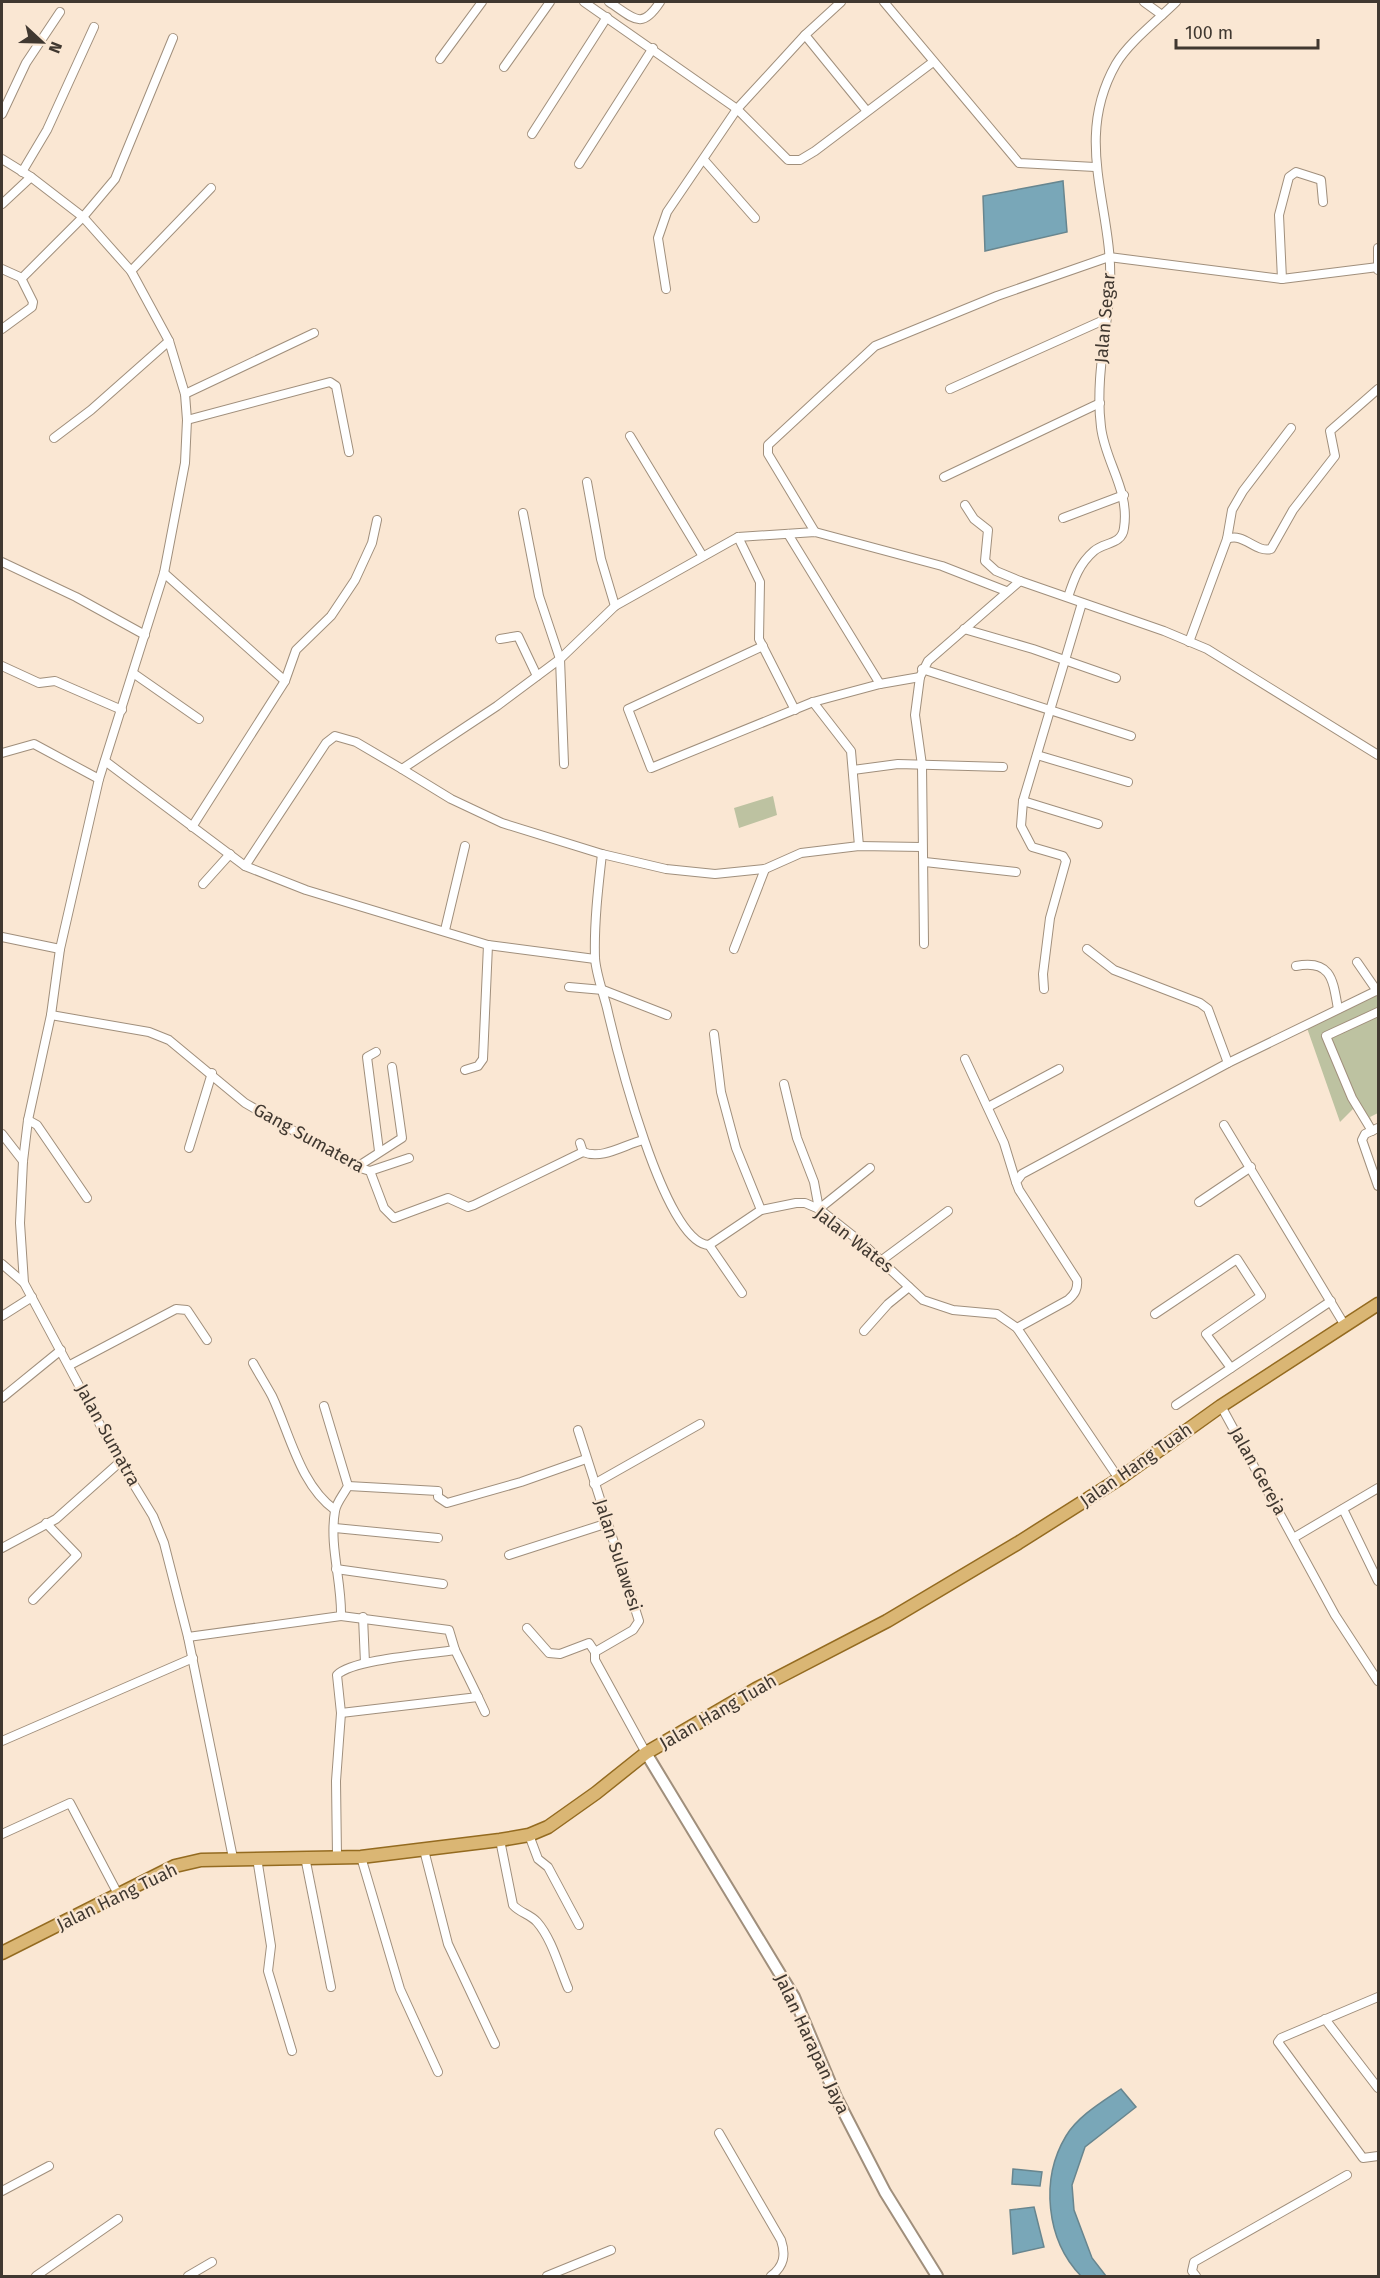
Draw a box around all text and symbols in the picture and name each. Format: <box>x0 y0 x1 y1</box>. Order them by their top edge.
north arrow <box>12 12 72 72</box>
scale bar <box>1176 12 1318 50</box>
text: 100 m <box>1185 22 1233 44</box>
text: N <box>45 39 66 56</box>
street label: Jalan Segar <box>1090 272 1120 364</box>
street label: Gang Sumatera <box>250 1098 368 1178</box>
street label: Jalan Wates <box>810 1202 898 1278</box>
street label: Jalan Sumatra <box>71 1380 145 1490</box>
street label: Jalan Hang Tuah <box>1076 1418 1196 1512</box>
street label: Jalan Gereja <box>1225 1423 1291 1519</box>
street label: Jalan Sulawesi <box>589 1496 647 1614</box>
street label: Jalan Hang Tuah <box>656 1670 780 1754</box>
street label: Jalan Hang Tuah <box>53 1858 181 1936</box>
street label: Jalan Harapan Jaya <box>770 1970 854 2118</box>

